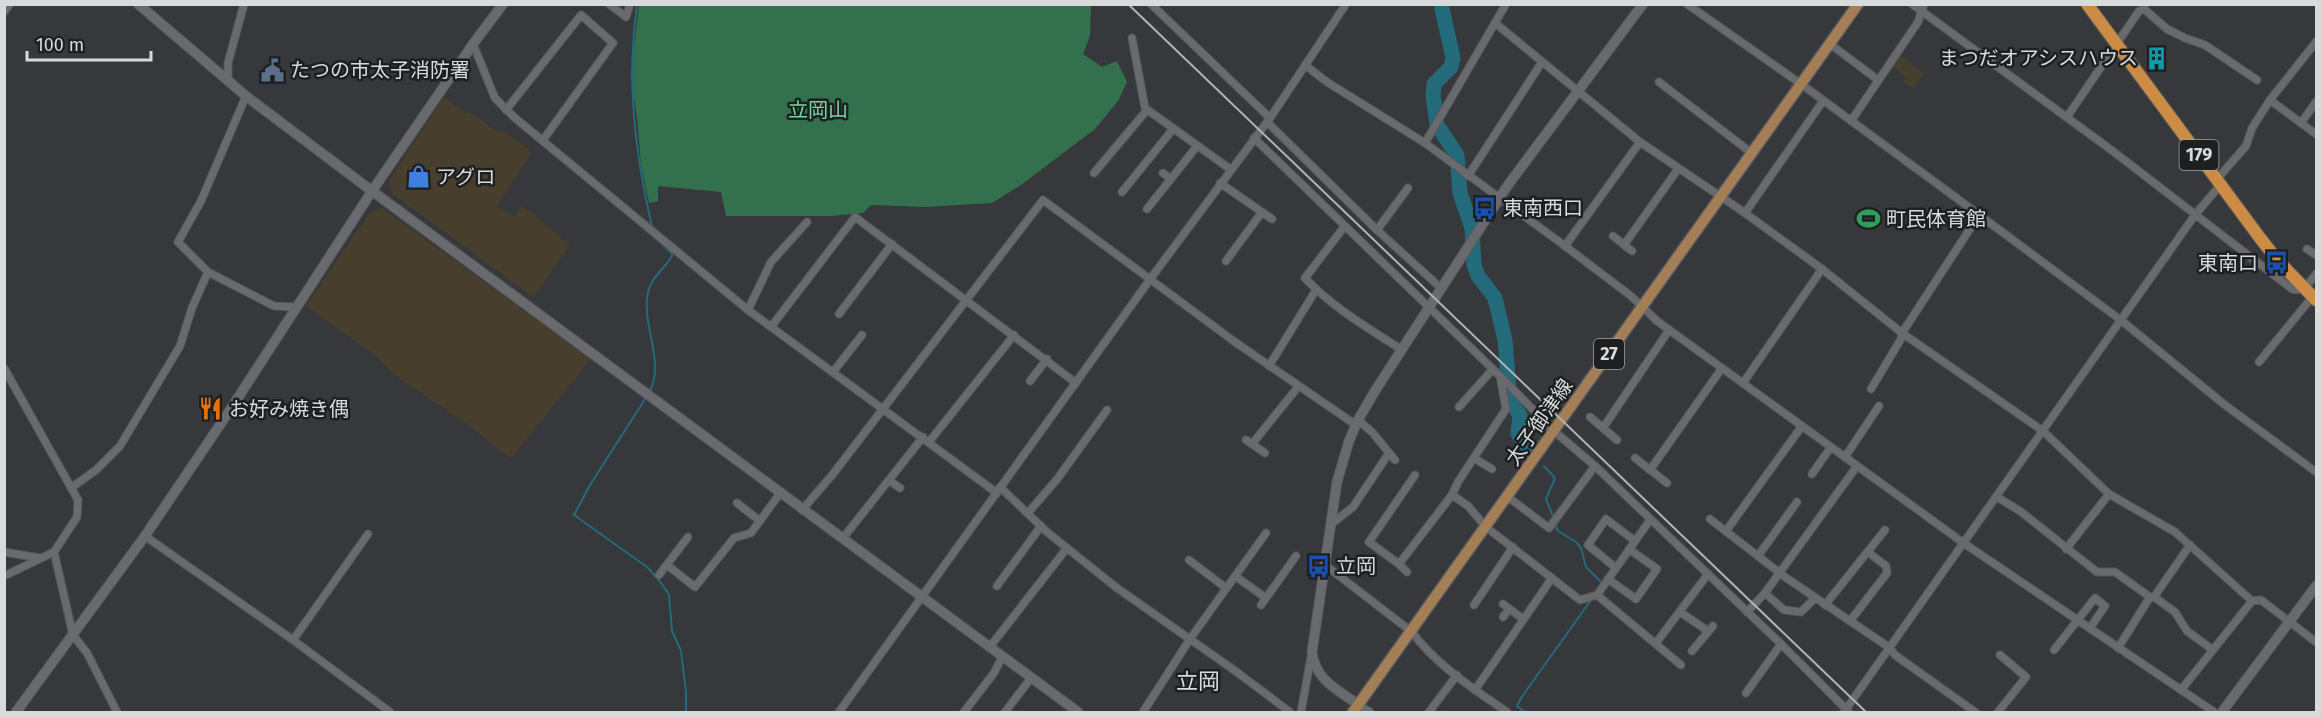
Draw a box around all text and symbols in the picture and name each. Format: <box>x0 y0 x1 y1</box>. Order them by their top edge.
scale bar <box>27 24 152 62</box>
text: 100 m <box>36 34 84 56</box>
building icon: まつだオアシスハウス <box>2143 45 2169 71</box>
place label: まつだオアシスハウス <box>1939 46 2138 70</box>
public building icon: たつの市太子消防署 <box>259 57 285 83</box>
place label: たつの市太子消防署 <box>290 58 470 82</box>
park label: 立岡山 <box>788 98 848 122</box>
road number: 179 <box>2180 140 2218 170</box>
shop icon: アグロ <box>405 164 431 190</box>
place label: アグロ <box>436 165 495 189</box>
bus stop icon: 東南西口 <box>1472 195 1498 221</box>
place label: 東南西口 <box>1503 196 1583 220</box>
sports icon: 町民体育館 <box>1855 206 1881 232</box>
place label: 町民体育館 <box>1886 207 1986 231</box>
bus stop icon: 東南口 <box>2263 250 2289 276</box>
place label: 東南口 <box>2198 251 2258 275</box>
road number: 27 <box>1594 339 1624 369</box>
street label: 太子御津線 <box>1500 374 1578 470</box>
restaurant icon: お好み焼き偶 <box>198 396 224 422</box>
place label: お好み焼き偶 <box>229 397 349 421</box>
bus stop icon: 立岡 <box>1305 553 1331 579</box>
place label: 立岡 <box>1336 554 1376 578</box>
district label: 立岡 <box>1176 668 1220 695</box>

